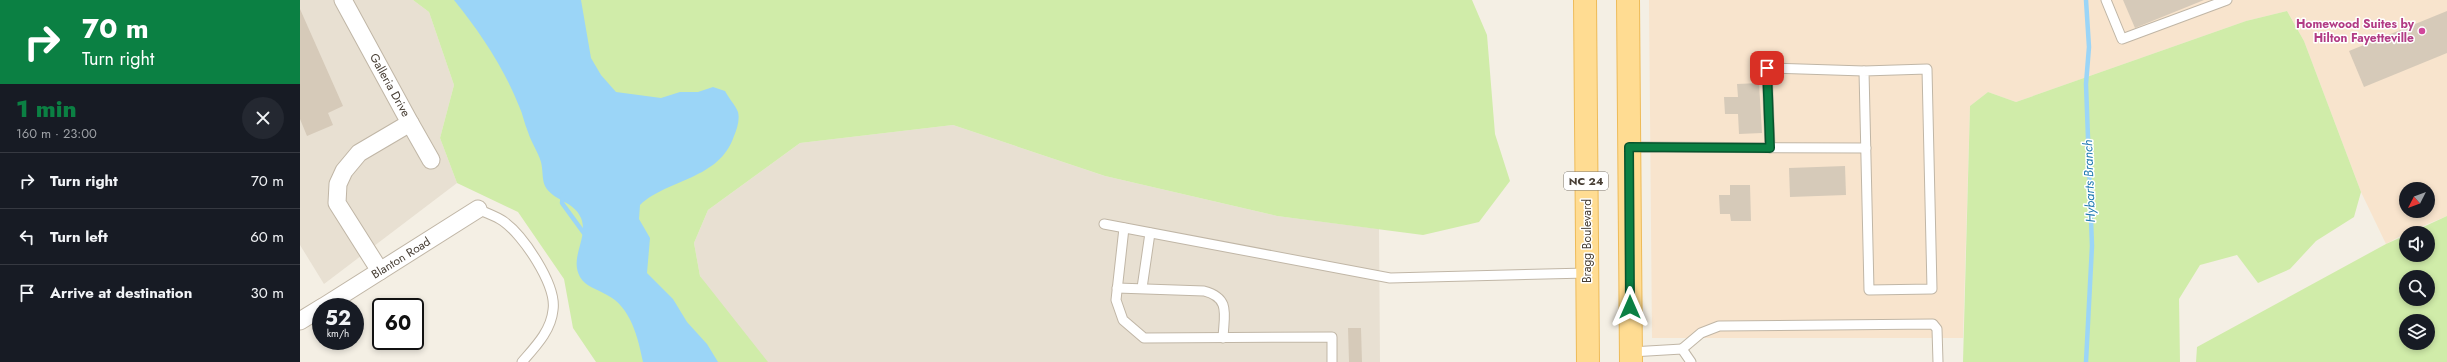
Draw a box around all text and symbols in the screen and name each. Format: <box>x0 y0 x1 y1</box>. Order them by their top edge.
text: 70 m <box>82 8 149 49</box>
place label: Homewood Suites by Hilton Fayetteville <box>2296 15 2415 47</box>
icon: right <box>16 16 68 68</box>
marker: Homewood Suites by Hilton Fayetteville <box>2417 26 2427 36</box>
text: Turn right <box>82 46 154 72</box>
street label: Galleria Drive <box>365 50 415 120</box>
pin <box>1750 51 1784 85</box>
icon: arrive <box>1756 57 1778 79</box>
text: 1 min <box>16 91 77 126</box>
button: close <box>242 97 284 139</box>
text: 160 m · 23:00 <box>16 124 97 143</box>
water label: Hybarts Branch <box>2078 139 2100 223</box>
icon: right <box>16 170 38 192</box>
text: Turn right <box>50 170 118 192</box>
text: 70 m <box>251 170 284 192</box>
road number: NC 24 <box>1564 172 1608 190</box>
north arrow <box>2399 182 2435 218</box>
map controls <box>2399 182 2435 350</box>
street label: Bragg Boulevard <box>1578 199 1596 283</box>
icon: left <box>16 226 38 248</box>
text: Turn left <box>50 226 108 248</box>
text: 60 m <box>250 226 284 248</box>
button: sound <box>2399 226 2435 262</box>
street label: Blanton Road <box>368 233 434 283</box>
button: search <box>2399 270 2435 306</box>
icon: arrive <box>16 282 38 304</box>
text: Arrive at destination <box>50 282 192 304</box>
text: 30 m <box>251 282 284 304</box>
position arrow <box>1609 286 1651 328</box>
speed limit sign: 60 <box>372 298 424 350</box>
text: 52 <box>325 304 351 333</box>
button: layers <box>2399 314 2435 350</box>
text: km/h <box>327 326 349 341</box>

